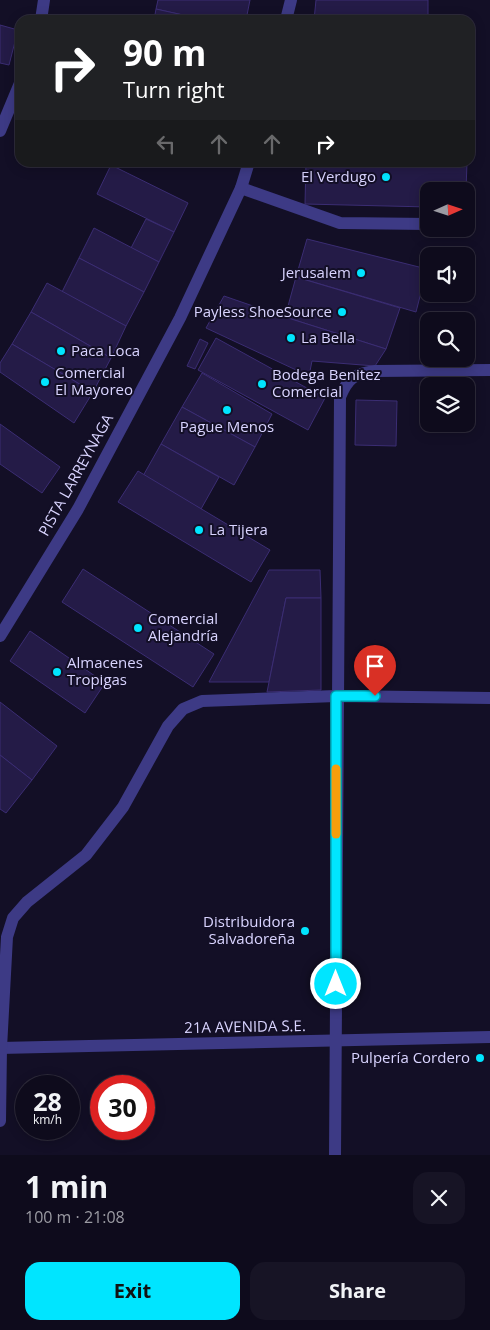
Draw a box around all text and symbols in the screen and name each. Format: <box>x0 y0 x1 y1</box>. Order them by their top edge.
text: 90 m <box>123 29 206 76</box>
icon: right <box>40 35 105 100</box>
text: Turn right <box>123 74 225 104</box>
icon: left <box>152 130 180 158</box>
icon: ahead <box>205 130 233 158</box>
icon: ahead <box>258 130 286 158</box>
icon: right <box>311 130 339 158</box>
place label: El Verdugo <box>301 166 376 186</box>
marker: El Verdugo <box>380 171 392 183</box>
north arrow <box>420 182 475 238</box>
map controls <box>420 182 475 432</box>
button: sound <box>420 247 475 302</box>
place label: Jerusalem <box>280 262 351 282</box>
marker: Jerusalem <box>355 267 367 279</box>
place label: Payless ShoeSource <box>194 301 332 321</box>
marker: Payless ShoeSource <box>336 306 348 318</box>
button: search <box>420 312 475 367</box>
place label: La Bella <box>301 327 355 347</box>
marker: La Bella <box>285 332 297 344</box>
place label: Paca Loca <box>71 340 140 360</box>
marker: Paca Loca <box>55 345 67 357</box>
place label: Comercial El Mayoreo <box>55 362 133 399</box>
place label: Bodega Benitez Comercial <box>272 364 381 401</box>
marker: Comercial El Mayoreo <box>39 376 51 388</box>
button: layers <box>420 377 475 432</box>
marker: Bodega Benitez Comercial <box>256 378 268 390</box>
marker: Pague Menos <box>221 404 233 416</box>
street label: PISTA LARREYNAGA <box>33 409 117 539</box>
place label: Pague Menos <box>180 416 274 436</box>
place label: La Tijera <box>209 519 268 539</box>
marker: La Tijera <box>193 524 205 536</box>
place label: Comercial Alejandría <box>148 608 218 645</box>
marker: Comercial Alejandría <box>132 622 144 634</box>
pin <box>354 645 396 696</box>
place label: Almacenes Tropigas <box>67 652 143 689</box>
icon: arrive <box>361 652 389 680</box>
marker: Almacenes Tropigas <box>51 666 63 678</box>
place label: Distribuidora Salvadoreña <box>203 911 295 948</box>
marker: Distribuidora Salvadoreña <box>299 925 311 937</box>
position arrow <box>309 957 361 1009</box>
street label: 21A AVENIDA S.E. <box>184 1015 306 1037</box>
place label: Pulpería Cordero <box>351 1047 470 1067</box>
marker: Pulpería Cordero <box>474 1052 486 1064</box>
speed limit sign: 30 <box>90 1075 155 1140</box>
text: 28 <box>33 1084 62 1118</box>
text: km/h <box>33 1111 62 1128</box>
text: 1 min <box>25 1166 108 1207</box>
button: close <box>413 1172 465 1224</box>
text: 100 m · 21:08 <box>25 1206 125 1228</box>
button: Exit <box>25 1262 240 1320</box>
button: Share <box>250 1262 465 1320</box>

